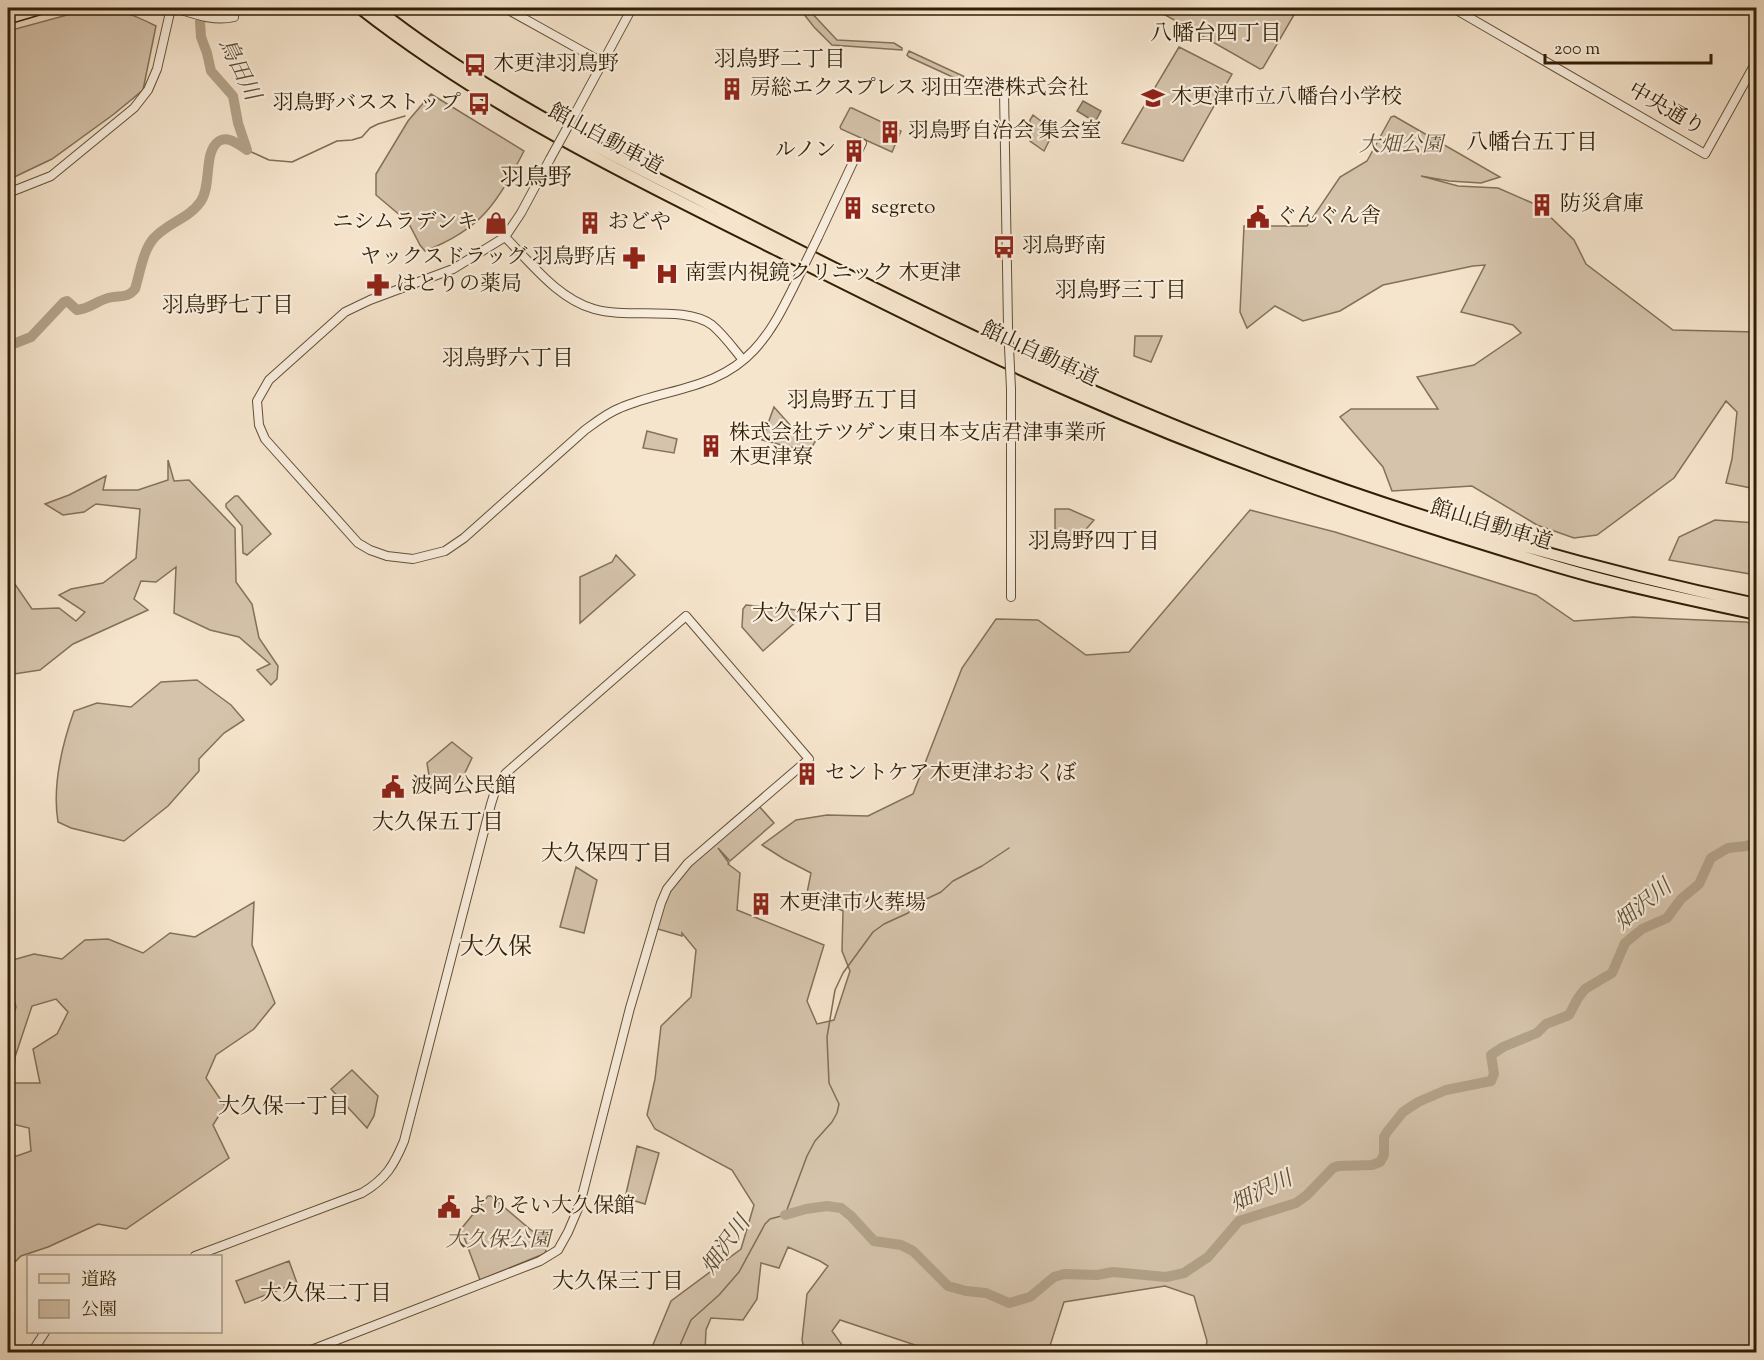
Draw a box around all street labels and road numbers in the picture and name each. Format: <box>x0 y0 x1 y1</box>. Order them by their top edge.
street label: 中央通り <box>1622 76 1710 144</box>
street label: 館山自動車道 <box>542 97 668 183</box>
street label: 館山自動車道 <box>976 315 1102 395</box>
street label: 館山自動車道 <box>1426 493 1556 559</box>

